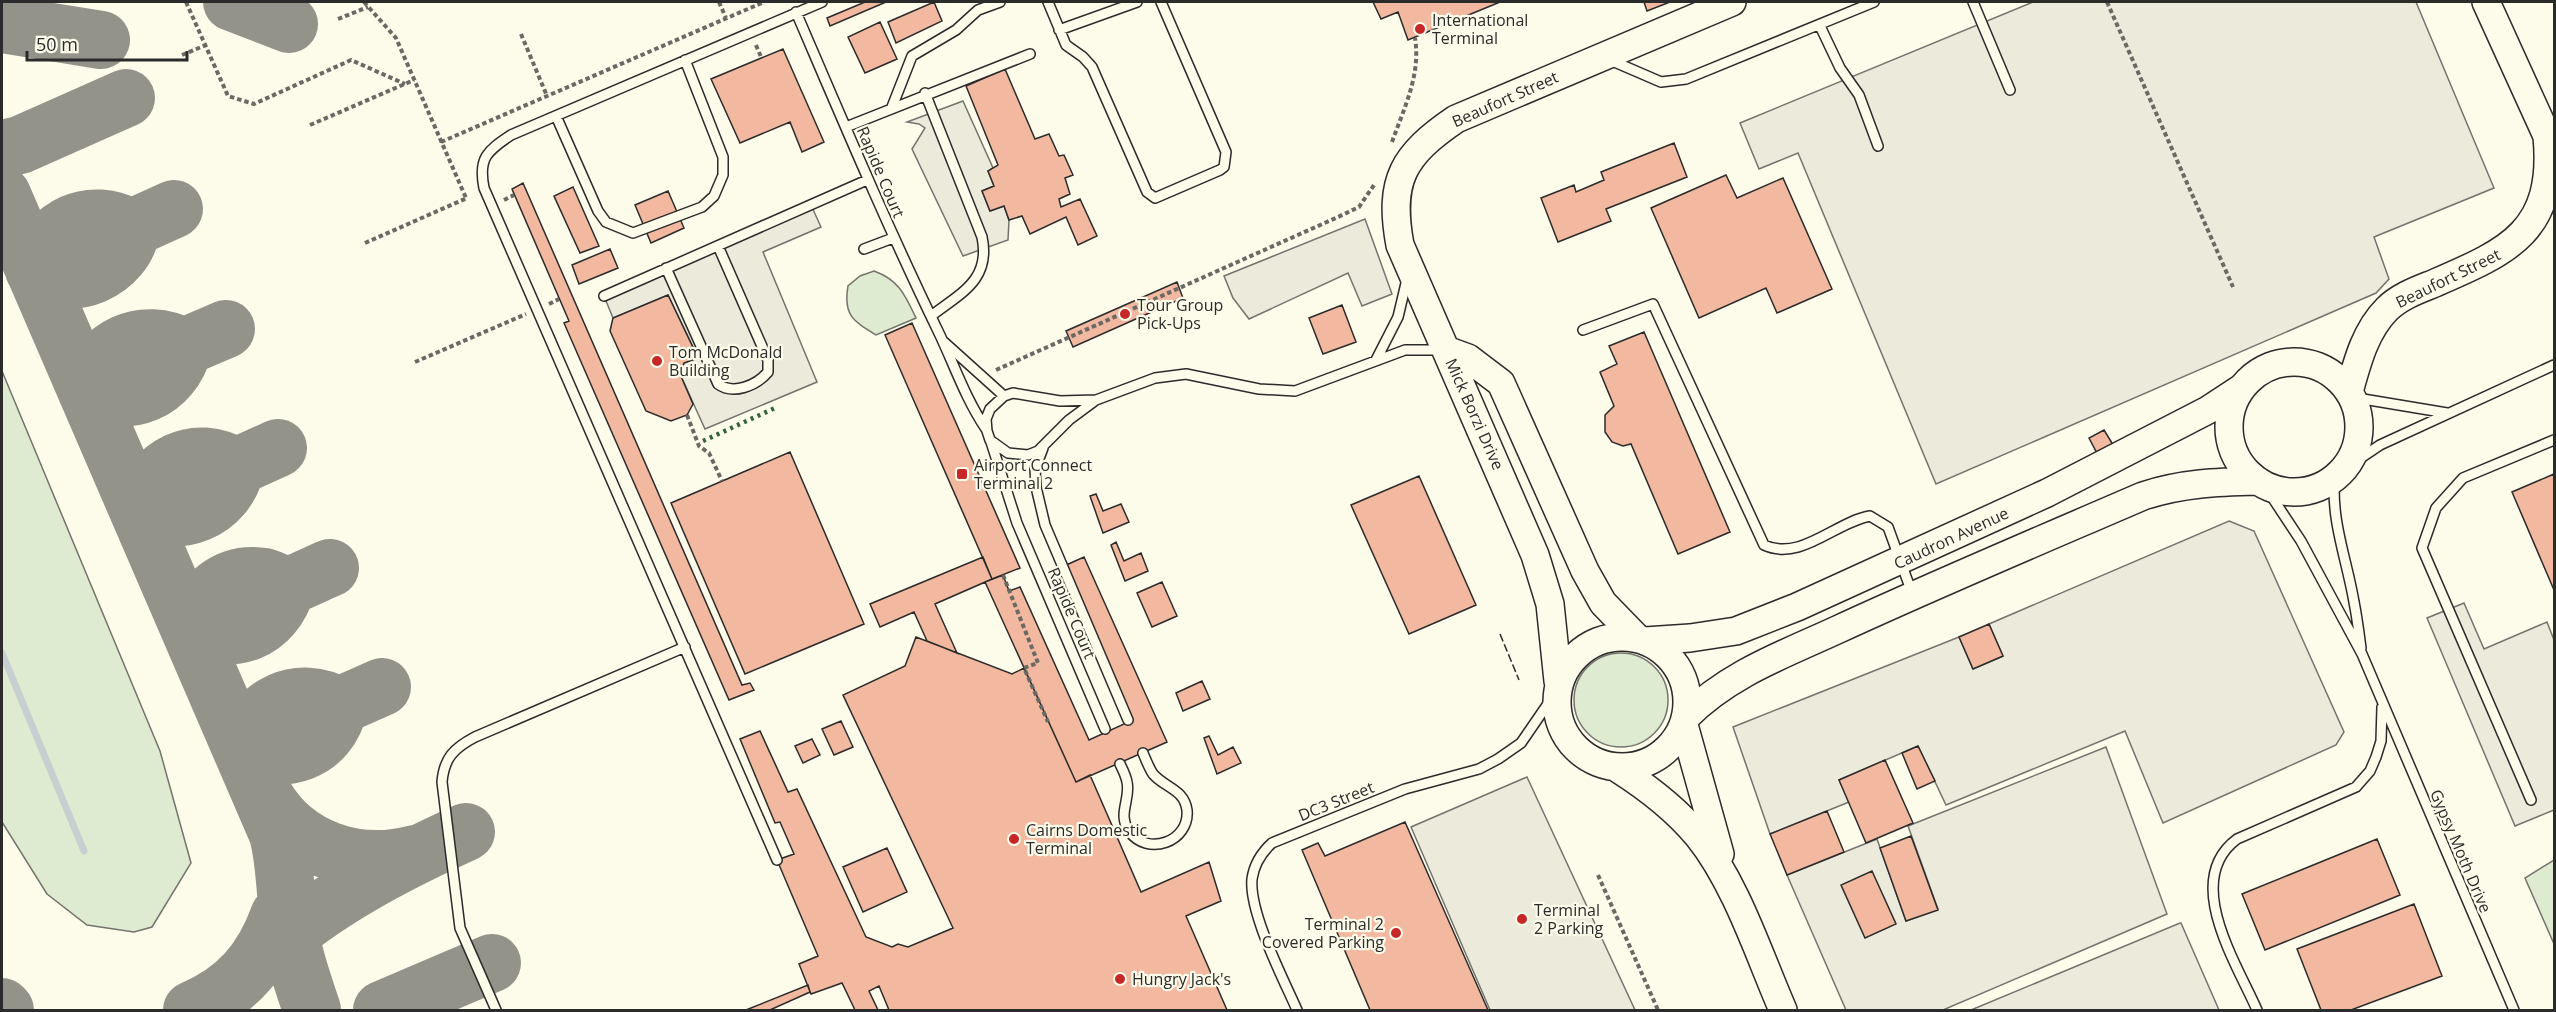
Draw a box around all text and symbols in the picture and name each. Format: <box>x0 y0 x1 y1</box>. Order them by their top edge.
place label: International Terminal <box>1432 9 1528 49</box>
marker: International Terminal <box>1413 22 1427 36</box>
scale bar <box>27 24 188 62</box>
text: 50 m <box>36 32 78 56</box>
street label: Beaufort Street <box>1448 66 1562 132</box>
street label: Rapide Court <box>852 123 910 221</box>
street label: Beaufort Street <box>2392 243 2504 313</box>
place label: Tour Group Pick-Ups <box>1137 294 1223 334</box>
marker: Tour Group Pick-Ups <box>1118 307 1132 321</box>
place label: Tom McDonald Building <box>669 341 782 381</box>
marker: Tom McDonald Building <box>650 354 664 368</box>
street label: Mick Borzi Drive <box>1441 355 1509 473</box>
place label: Airport Connect Terminal 2 <box>974 454 1092 494</box>
marker: Airport Connect Terminal 2 <box>955 467 969 481</box>
street label: Caudron Avenue <box>1890 502 2012 574</box>
street label: Rapide Court <box>1043 564 1101 662</box>
street label: DC3 Street <box>1295 776 1377 826</box>
street label: Gypsy Moth Drive <box>2425 786 2497 916</box>
place label: Cairns Domestic Terminal <box>1026 819 1148 859</box>
marker: Cairns Domestic Terminal <box>1007 832 1021 846</box>
place label: Terminal 2 Parking <box>1534 899 1604 939</box>
marker: Terminal 2 Parking <box>1515 912 1529 926</box>
place label: Terminal 2 Covered Parking <box>1262 913 1384 953</box>
marker: Terminal 2 Covered Parking <box>1389 926 1403 940</box>
place label: Hungry Jack's <box>1132 968 1231 990</box>
marker: Hungry Jack's <box>1113 972 1127 986</box>

